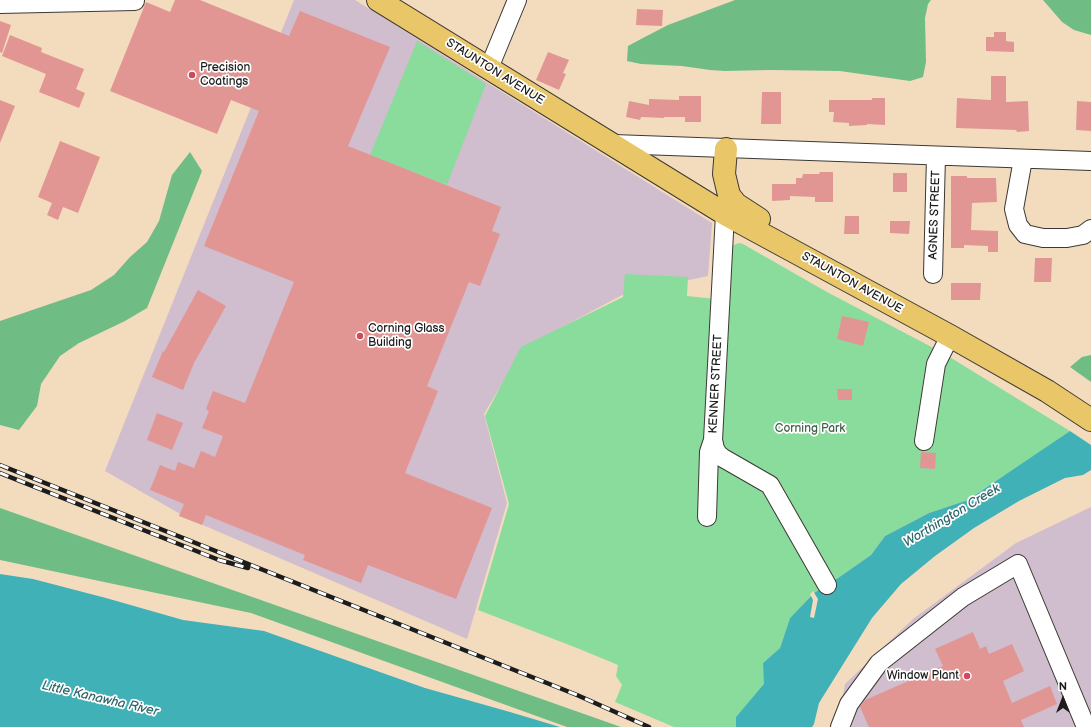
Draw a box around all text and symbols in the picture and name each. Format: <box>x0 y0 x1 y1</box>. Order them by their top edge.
street label: STAUNTON AVENUE <box>443 36 547 108</box>
place label: Precision Coatings <box>200 61 250 89</box>
marker: Precision Coatings <box>187 70 197 80</box>
street label: AGNES STREET <box>926 170 944 260</box>
street label: STAUNTON AVENUE <box>799 249 905 317</box>
place label: Corning Glass Building <box>368 322 444 350</box>
marker: Corning Glass Building <box>355 331 365 341</box>
street label: KENNER STREET <box>706 334 726 434</box>
park label: Corning Park <box>775 422 845 436</box>
water label: Worthington Creek <box>901 481 1003 551</box>
place label: Window Plant <box>887 669 959 683</box>
marker: Window Plant <box>962 671 972 681</box>
water label: Little Kanawha River <box>40 678 160 720</box>
north arrow <box>1043 679 1083 719</box>
text: N <box>1059 680 1067 693</box>

